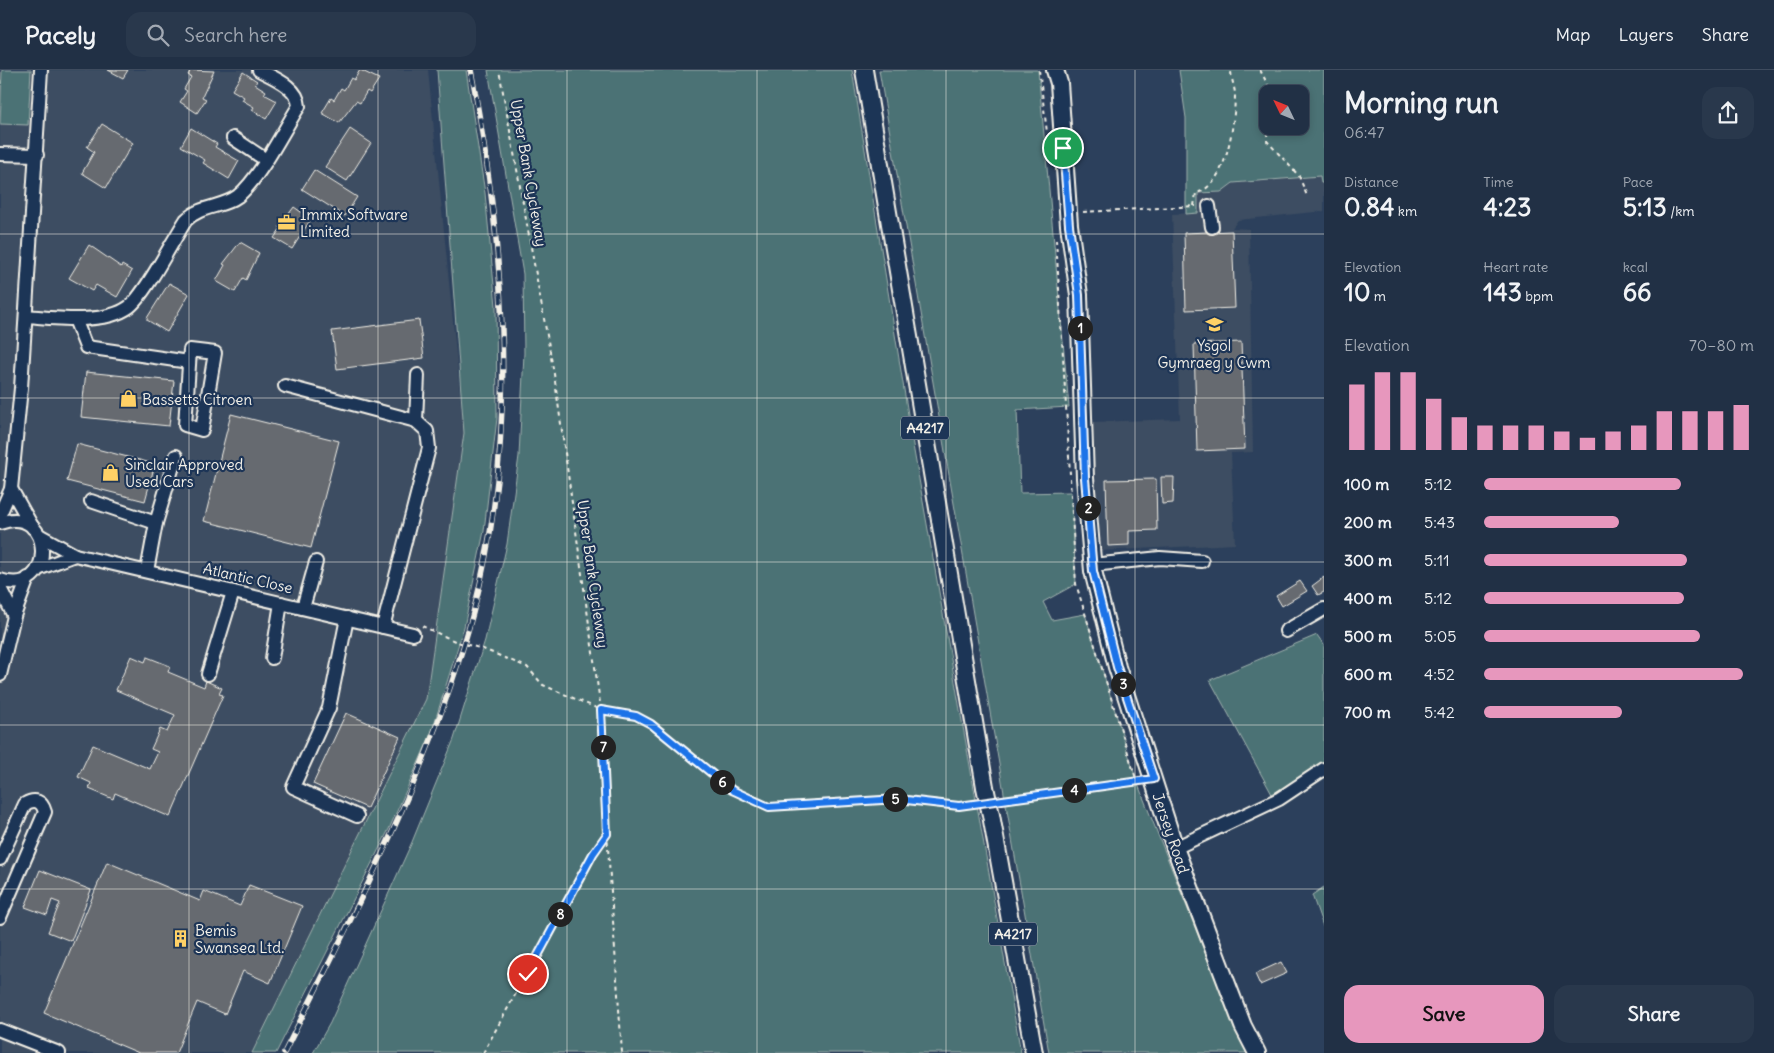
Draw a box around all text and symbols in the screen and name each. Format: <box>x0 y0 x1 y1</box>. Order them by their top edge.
search box <box>126 12 476 57</box>
text: Pacely <box>25 20 96 50</box>
icon: search <box>144 21 172 49</box>
text: Search here <box>184 23 287 47</box>
text: Map <box>1555 23 1590 46</box>
text: Layers <box>1618 23 1674 46</box>
text: Share <box>1702 23 1749 46</box>
north arrow <box>1259 85 1309 135</box>
map controls <box>1259 85 1309 135</box>
text: Morning run <box>1344 85 1499 121</box>
button: share <box>1702 87 1754 139</box>
street label: Upper Bank Cycleway <box>507 98 551 248</box>
text: 06:47 <box>1344 122 1384 142</box>
pin <box>1042 127 1084 169</box>
icon: arrive <box>1049 134 1077 162</box>
text: Distance <box>1344 173 1399 191</box>
text: Time <box>1483 173 1514 191</box>
text: Pace <box>1623 173 1653 191</box>
text: 0.84 <box>1344 191 1394 223</box>
text: 4:23 <box>1483 191 1531 223</box>
text: 5:13 <box>1623 191 1667 223</box>
text: km <box>1394 202 1417 220</box>
text: /km <box>1667 202 1695 220</box>
place label: Immix Software Limited <box>300 205 408 241</box>
office icon: Immix Software Limited <box>276 213 296 233</box>
text: Elevation <box>1344 258 1401 276</box>
text: Heart rate <box>1483 258 1548 276</box>
text: kcal <box>1623 258 1648 276</box>
text: 10 <box>1344 276 1370 308</box>
text: 143 <box>1483 276 1522 308</box>
text: 66 <box>1623 276 1652 308</box>
text: m <box>1370 287 1386 305</box>
text: bpm <box>1522 287 1553 305</box>
school or university icon: Ysgol Gymraeg y Cwm <box>1204 314 1224 334</box>
pin: 1 <box>1068 316 1092 340</box>
text: 1 <box>1078 319 1083 337</box>
text: Elevation <box>1344 335 1410 355</box>
text: 70–80 m <box>1689 335 1754 355</box>
place label: Ysgol Gymraeg y Cwm <box>1157 336 1271 372</box>
shop icon: Bassetts Citroen <box>118 389 138 409</box>
place label: Bassetts Citroen <box>142 390 252 409</box>
road number: A4217 <box>901 416 949 439</box>
place label: Sinclair Approved Used Cars <box>125 455 244 491</box>
shop icon: Sinclair Approved Used Cars <box>101 463 121 483</box>
text: 100 m <box>1344 474 1389 494</box>
text: 5:12 <box>1424 474 1452 494</box>
pin: 2 <box>1076 496 1100 520</box>
street label: Upper Bank Cycleway <box>573 499 613 649</box>
text: 2 <box>1085 499 1092 517</box>
text: 200 m <box>1344 512 1392 532</box>
text: 5:43 <box>1424 512 1455 532</box>
text: 300 m <box>1344 550 1392 570</box>
text: 5:11 <box>1424 550 1450 570</box>
street label: Atlantic Close <box>201 558 295 598</box>
text: 400 m <box>1344 588 1392 608</box>
text: 5:12 <box>1424 588 1452 608</box>
text: 500 m <box>1344 626 1392 646</box>
text: 5:05 <box>1424 626 1457 646</box>
text: 600 m <box>1344 664 1392 684</box>
text: 4:52 <box>1424 664 1455 684</box>
pin: 3 <box>1110 672 1136 696</box>
text: 3 <box>1120 675 1127 693</box>
text: 700 m <box>1344 702 1391 722</box>
text: 5:42 <box>1424 702 1455 722</box>
pin: 7 <box>590 734 616 760</box>
text: 7 <box>600 738 607 756</box>
pin: 6 <box>710 770 734 794</box>
text: 6 <box>718 773 727 791</box>
pin: 4 <box>1062 778 1086 802</box>
text: 4 <box>1070 781 1079 799</box>
pin: 5 <box>882 786 908 812</box>
text: 5 <box>891 790 900 808</box>
street label: Jersey Road <box>1148 790 1194 876</box>
pin: 8 <box>548 902 572 926</box>
text: 8 <box>556 905 565 923</box>
place label: Bemis Swansea Ltd. <box>195 921 284 957</box>
road number: A4217 <box>989 922 1037 946</box>
building icon: Bemis Swansea Ltd. <box>171 929 191 949</box>
pin <box>507 953 549 995</box>
icon: check <box>514 960 542 988</box>
button: Save <box>1344 985 1544 1043</box>
button: Share <box>1554 985 1754 1043</box>

